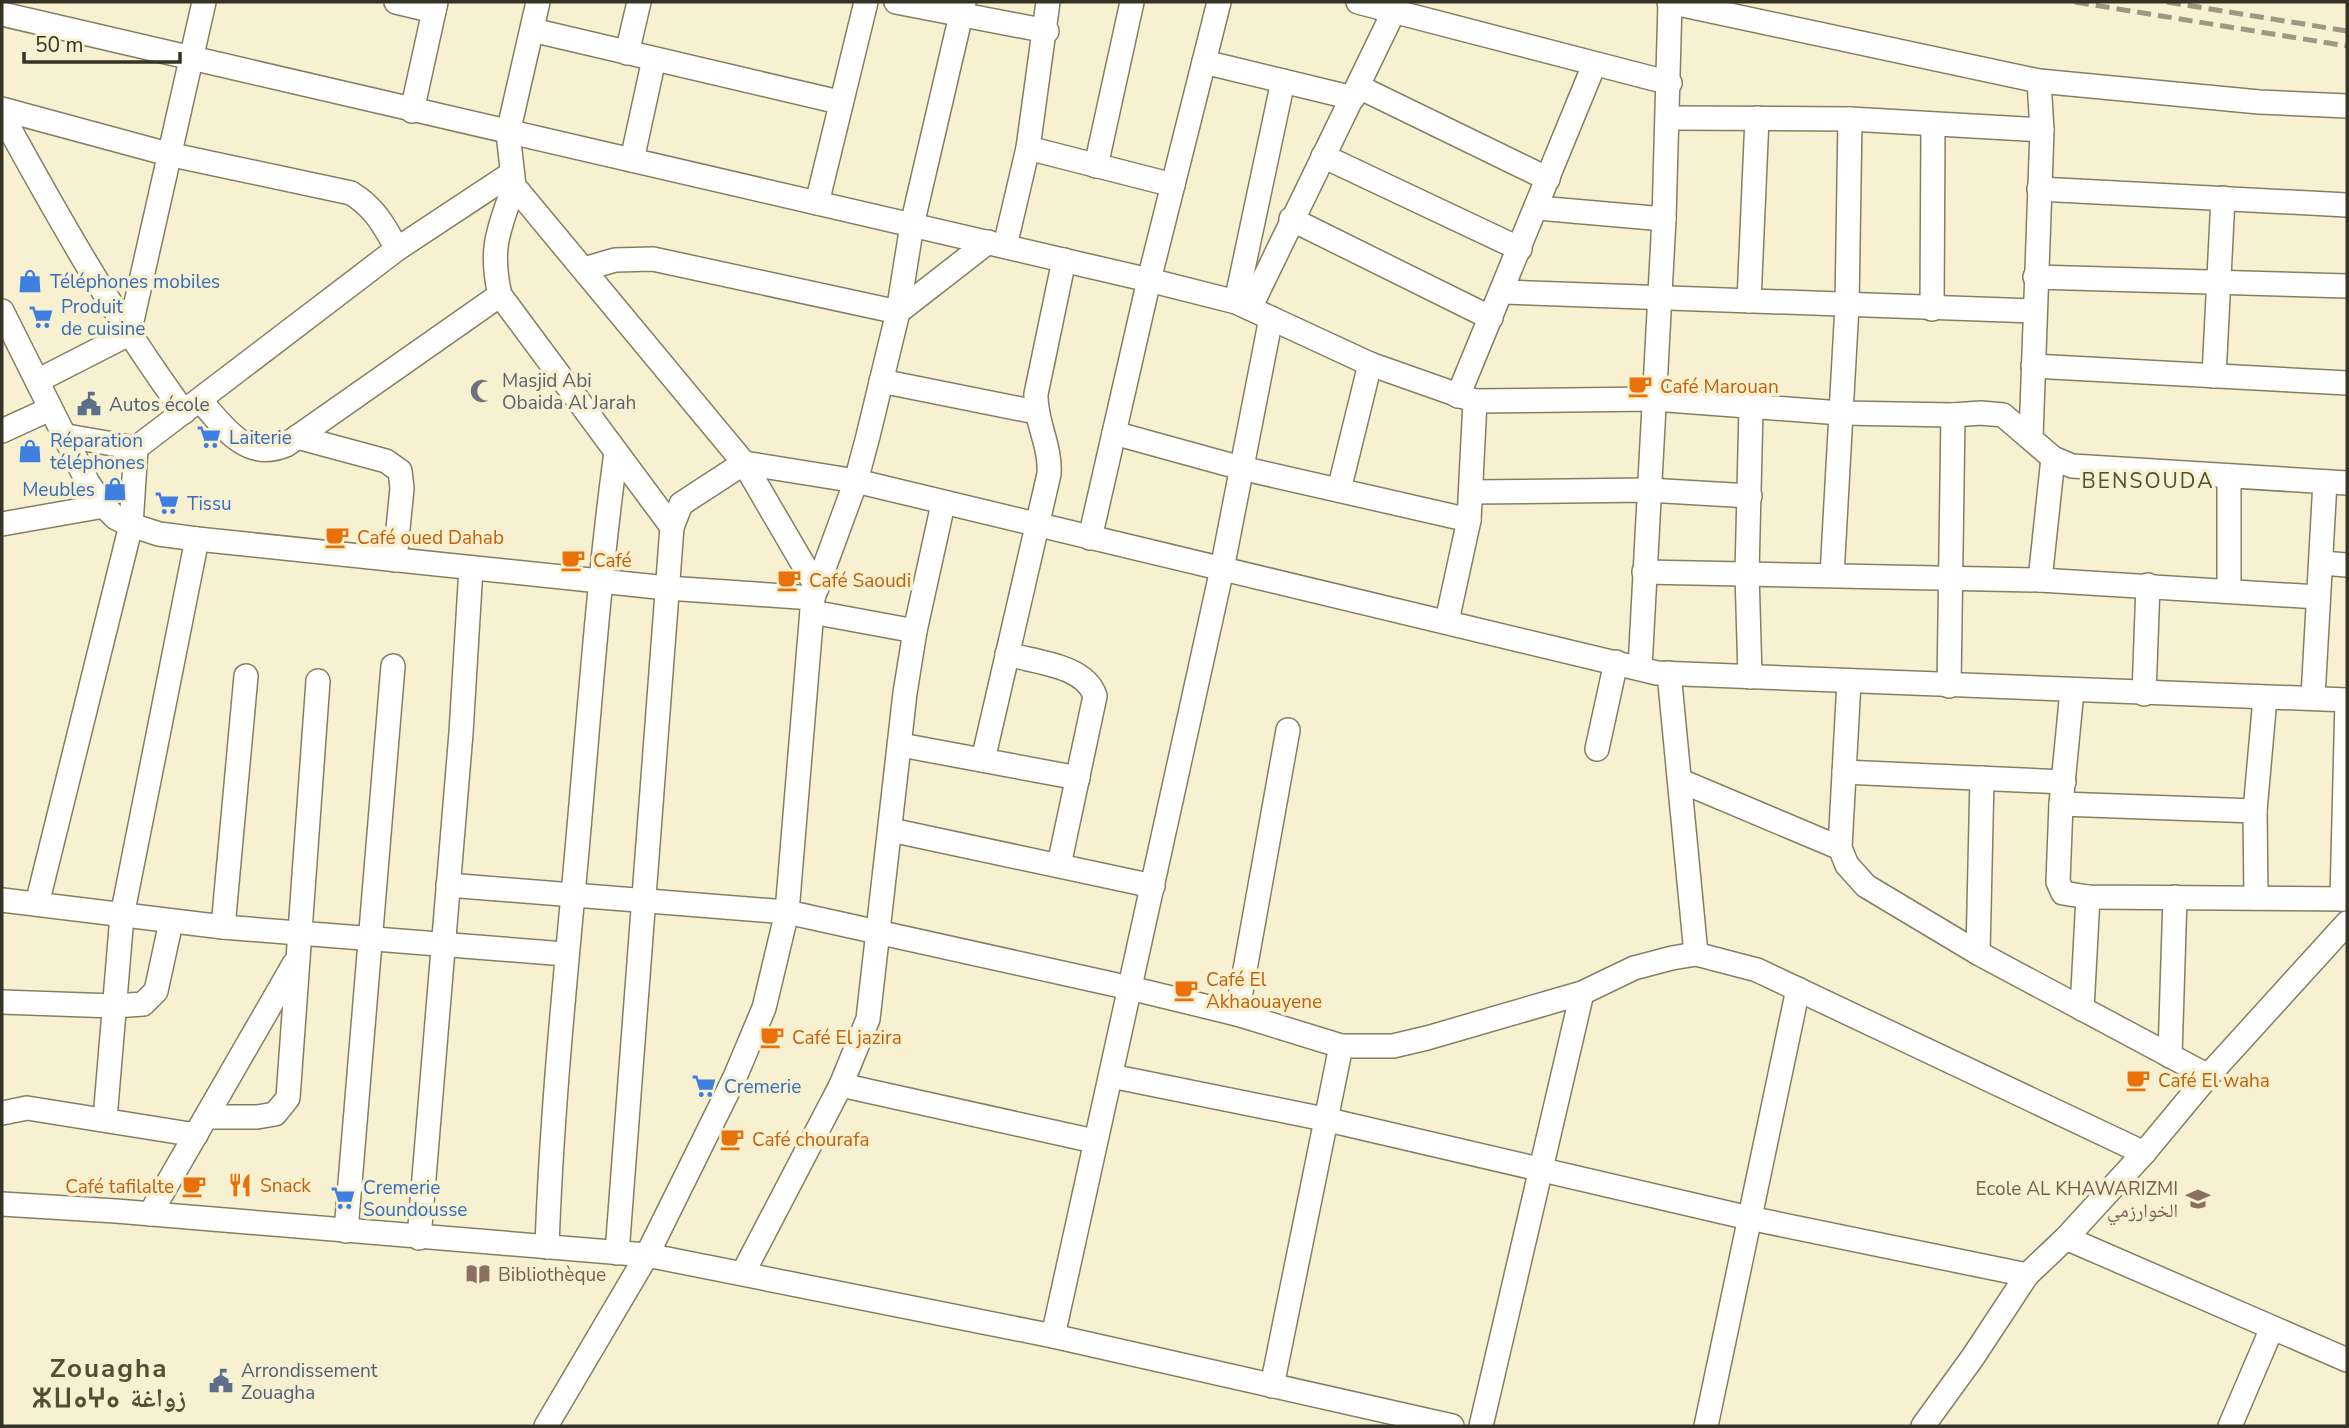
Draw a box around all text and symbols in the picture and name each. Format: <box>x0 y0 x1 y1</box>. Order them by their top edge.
scale bar <box>24 21 180 65</box>
text: 50 m <box>35 31 84 59</box>
shop icon: Téléphones mobiles <box>16 267 44 295</box>
place label: Téléphones mobiles <box>50 269 220 295</box>
place label: Produit de cuisine <box>61 294 145 342</box>
supermarket icon: Produit de cuisine <box>27 303 55 331</box>
place label: Masjid Abi Obaida Al Jarah <box>502 368 636 416</box>
cafe icon: Café Marouan <box>1626 372 1654 400</box>
place label: Café Marouan <box>1660 374 1779 400</box>
mosque icon: Masjid Abi Obaida Al Jarah <box>468 377 496 405</box>
public building icon: Autos école <box>75 390 103 418</box>
place label: Autos école <box>109 392 210 418</box>
supermarket icon: Laiterie <box>195 423 223 451</box>
place label: Laiterie <box>229 425 292 451</box>
place label: Réparation téléphones <box>50 428 145 476</box>
shop icon: Réparation téléphones <box>16 437 44 465</box>
district label: BENSOUDA <box>2082 467 2214 495</box>
shop icon: Meubles <box>101 475 129 503</box>
place label: Meubles <box>22 477 95 503</box>
supermarket icon: Tissu <box>153 489 181 517</box>
place label: Tissu <box>187 491 232 517</box>
cafe icon: Café oued Dahab <box>323 523 351 551</box>
place label: Café oued Dahab <box>357 525 504 551</box>
cafe icon: Café <box>559 546 587 574</box>
place label: Café <box>593 548 632 574</box>
cafe icon: Café Saoudi <box>775 566 803 594</box>
place label: Café Saoudi <box>809 568 911 594</box>
place label: Café El Akhaouayene <box>1206 967 1322 1015</box>
cafe icon: Café El Akhaouayene <box>1172 976 1200 1004</box>
cafe icon: Café El jazira <box>758 1023 786 1051</box>
place label: Café El jazira <box>792 1025 902 1051</box>
cafe icon: Café El waha <box>2124 1066 2152 1094</box>
place label: Café El waha <box>2158 1068 2270 1094</box>
supermarket icon: Cremerie <box>690 1072 718 1100</box>
place label: Cremerie <box>724 1074 801 1100</box>
cafe icon: Café chourafa <box>718 1125 746 1153</box>
place label: Café chourafa <box>752 1127 870 1153</box>
restaurant icon: Snack <box>226 1171 254 1199</box>
cafe icon: Café tafilalte <box>180 1172 208 1200</box>
place label: Snack <box>260 1173 311 1199</box>
place label: Café tafilalte <box>65 1174 174 1200</box>
place label: Cremerie Soundousse <box>363 1175 467 1223</box>
place label: Ecole AL KHAWARIZMI الخوارزمي <box>1976 1176 2178 1226</box>
supermarket icon: Cremerie Soundousse <box>329 1184 357 1212</box>
school or university icon: Ecole AL KHAWARIZMI الخوارزمي <box>2184 1185 2212 1213</box>
library icon: Bibliothèque <box>464 1260 492 1288</box>
place label: Bibliothèque <box>498 1262 606 1288</box>
district label: Zouagha ⵣⵡⴰⵖⴰ زواغة <box>32 1351 186 1416</box>
place label: Arrondissement Zouagha <box>241 1358 378 1406</box>
public building icon: Arrondissement Zouagha <box>207 1367 235 1395</box>

